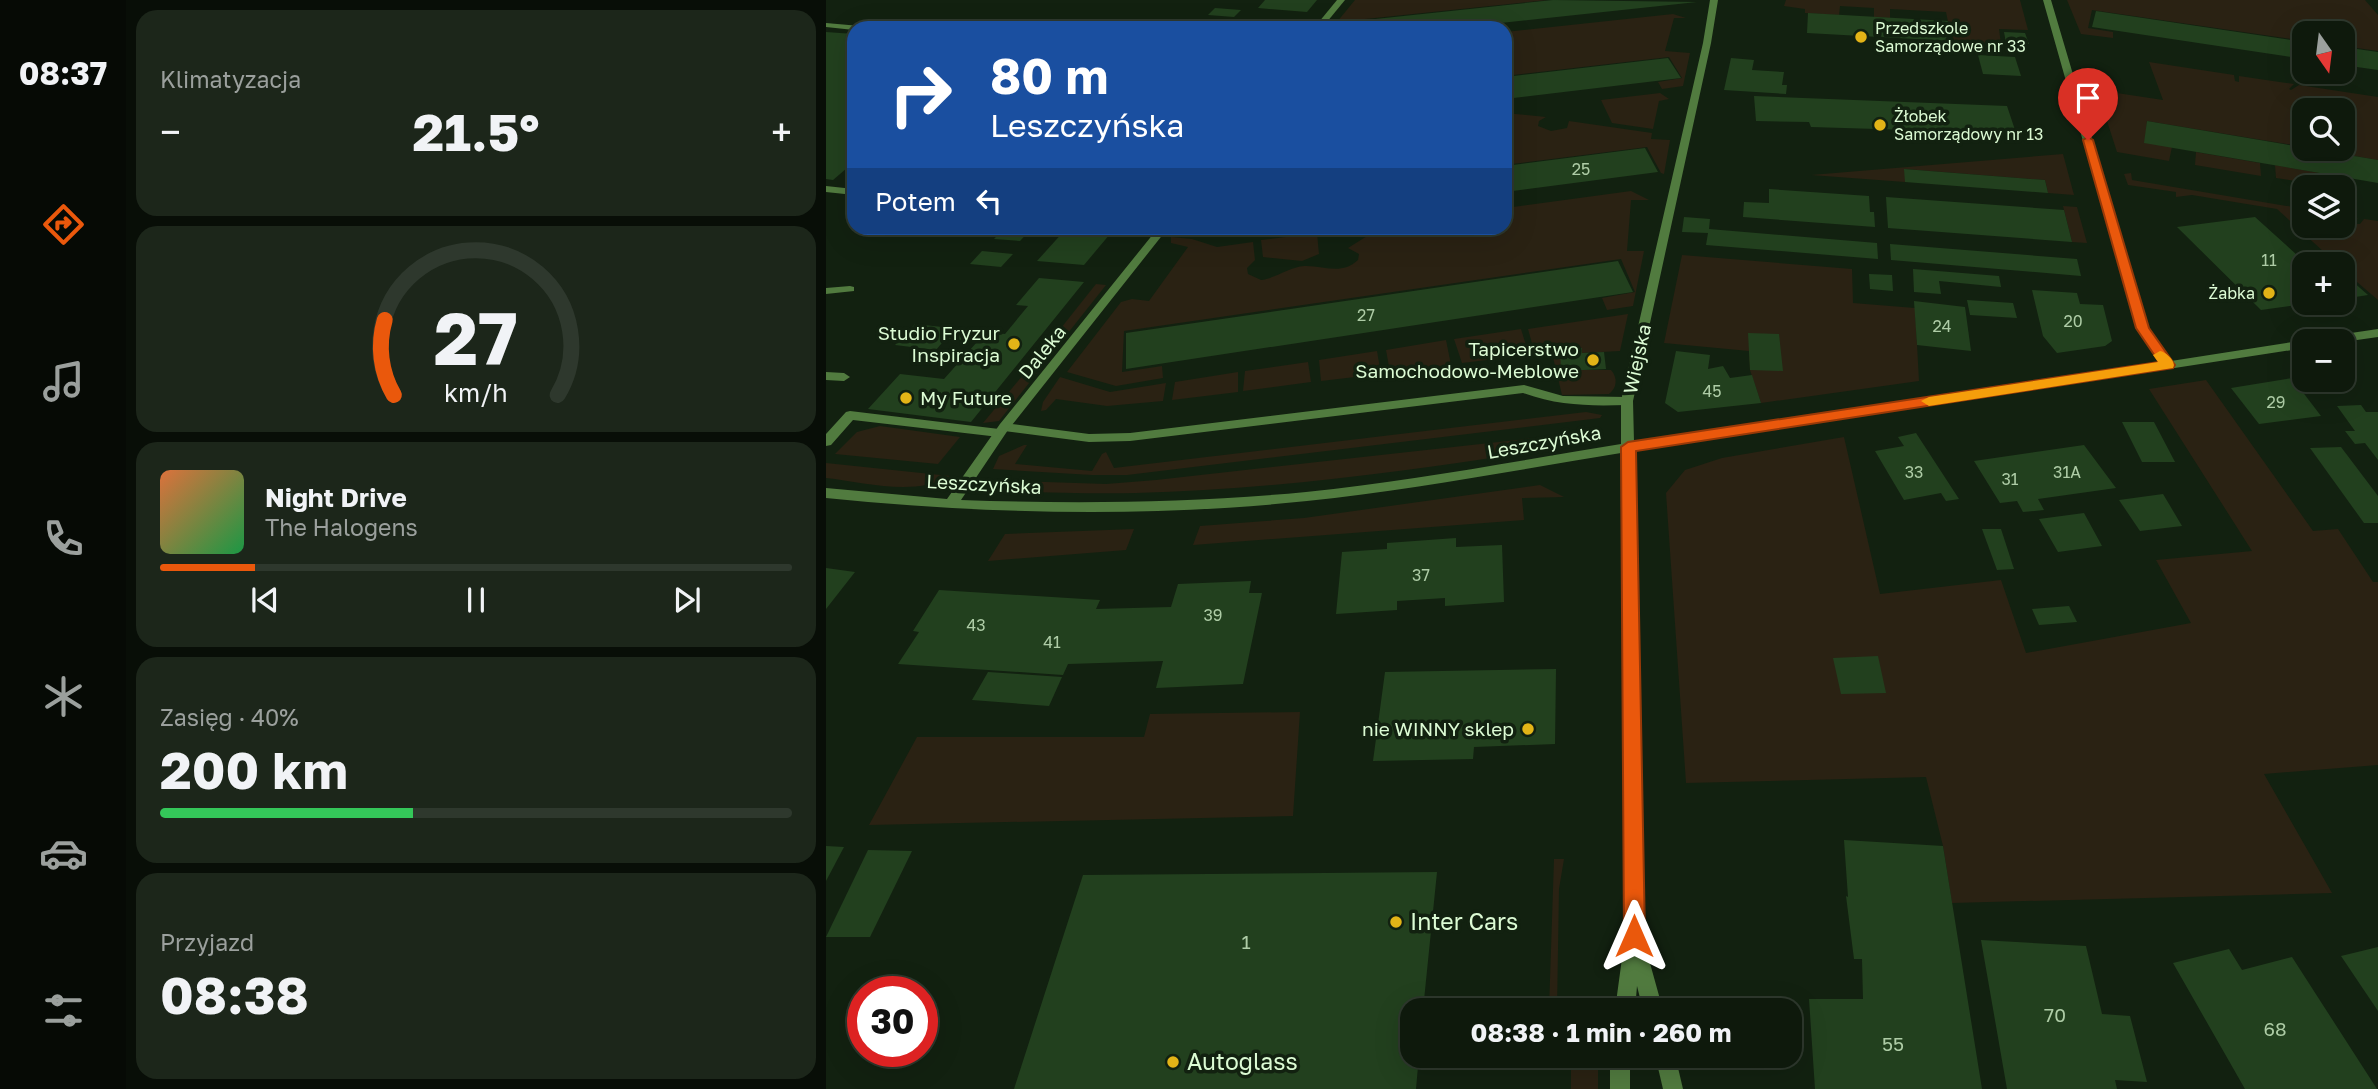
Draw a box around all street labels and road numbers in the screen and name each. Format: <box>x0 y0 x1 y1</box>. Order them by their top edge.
street label: Daleka <box>1013 320 1070 383</box>
street label: Wiejska <box>1618 322 1655 396</box>
street label: Leszczyńska <box>1485 420 1603 463</box>
street label: Leszczyńska <box>926 469 1042 498</box>

